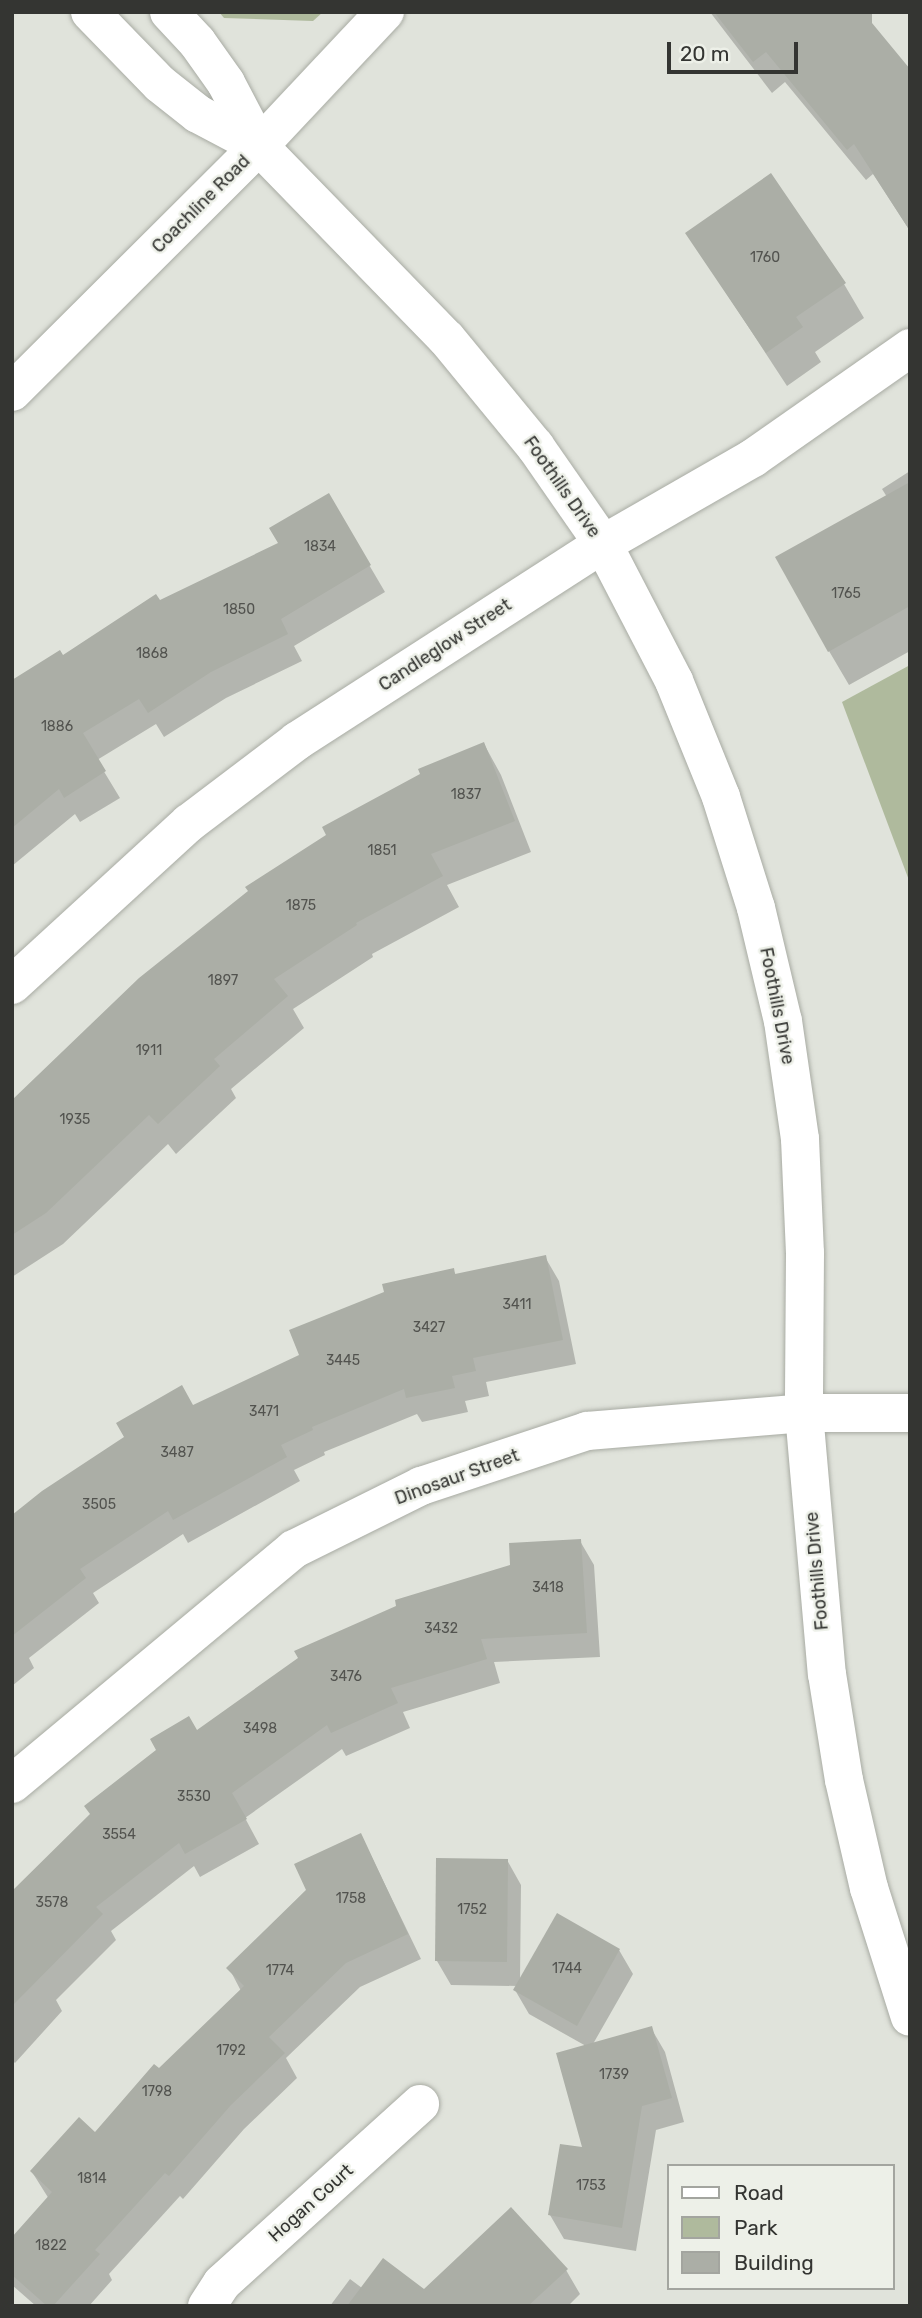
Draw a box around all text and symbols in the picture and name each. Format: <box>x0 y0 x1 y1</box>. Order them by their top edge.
scale bar <box>670 28 801 72</box>
text: 20 m <box>680 41 729 66</box>
street label: Coachline Road <box>147 150 255 258</box>
house number: 1760 <box>750 250 780 266</box>
street label: Foothills Drive <box>519 432 605 542</box>
house number: 1834 <box>304 539 336 555</box>
house number: 1765 <box>831 586 861 602</box>
street label: Candleglow Street <box>375 594 515 696</box>
house number: 1850 <box>223 602 255 618</box>
house number: 1868 <box>136 646 168 662</box>
house number: 1886 <box>41 719 73 735</box>
house number: 1837 <box>451 787 481 803</box>
house number: 1851 <box>368 843 396 859</box>
house number: 1875 <box>286 898 316 914</box>
street label: Foothills Drive <box>755 946 799 1066</box>
house number: 1897 <box>208 973 238 989</box>
house number: 1911 <box>136 1043 162 1059</box>
house number: 1935 <box>60 1112 90 1128</box>
house number: 3411 <box>503 1297 531 1313</box>
house number: 3427 <box>413 1320 445 1336</box>
house number: 3445 <box>326 1353 360 1369</box>
house number: 3471 <box>249 1404 279 1420</box>
street label: Dinosaur Street <box>392 1444 522 1510</box>
house number: 3487 <box>160 1445 194 1461</box>
house number: 3505 <box>82 1497 116 1513</box>
street label: Foothills Drive <box>801 1511 833 1631</box>
house number: 3418 <box>532 1580 564 1596</box>
house number: 3432 <box>424 1621 458 1637</box>
house number: 3476 <box>330 1669 362 1685</box>
house number: 3498 <box>243 1721 277 1737</box>
house number: 3530 <box>177 1789 211 1805</box>
house number: 3554 <box>102 1827 136 1843</box>
house number: 1758 <box>336 1891 366 1907</box>
house number: 3578 <box>36 1895 68 1911</box>
house number: 1752 <box>457 1902 487 1918</box>
house number: 1744 <box>552 1961 582 1977</box>
house number: 1774 <box>266 1963 294 1979</box>
house number: 1792 <box>216 2043 246 2059</box>
house number: 1739 <box>599 2067 629 2083</box>
house number: 1798 <box>142 2084 172 2100</box>
street label: Hogan Court <box>264 2159 358 2247</box>
legend <box>666 2164 894 2290</box>
house number: 1814 <box>77 2171 107 2187</box>
house number: 1753 <box>576 2178 606 2194</box>
text: Road <box>734 2180 784 2205</box>
text: Park <box>734 2215 778 2240</box>
house number: 1822 <box>35 2238 67 2254</box>
text: Building <box>734 2250 814 2275</box>

